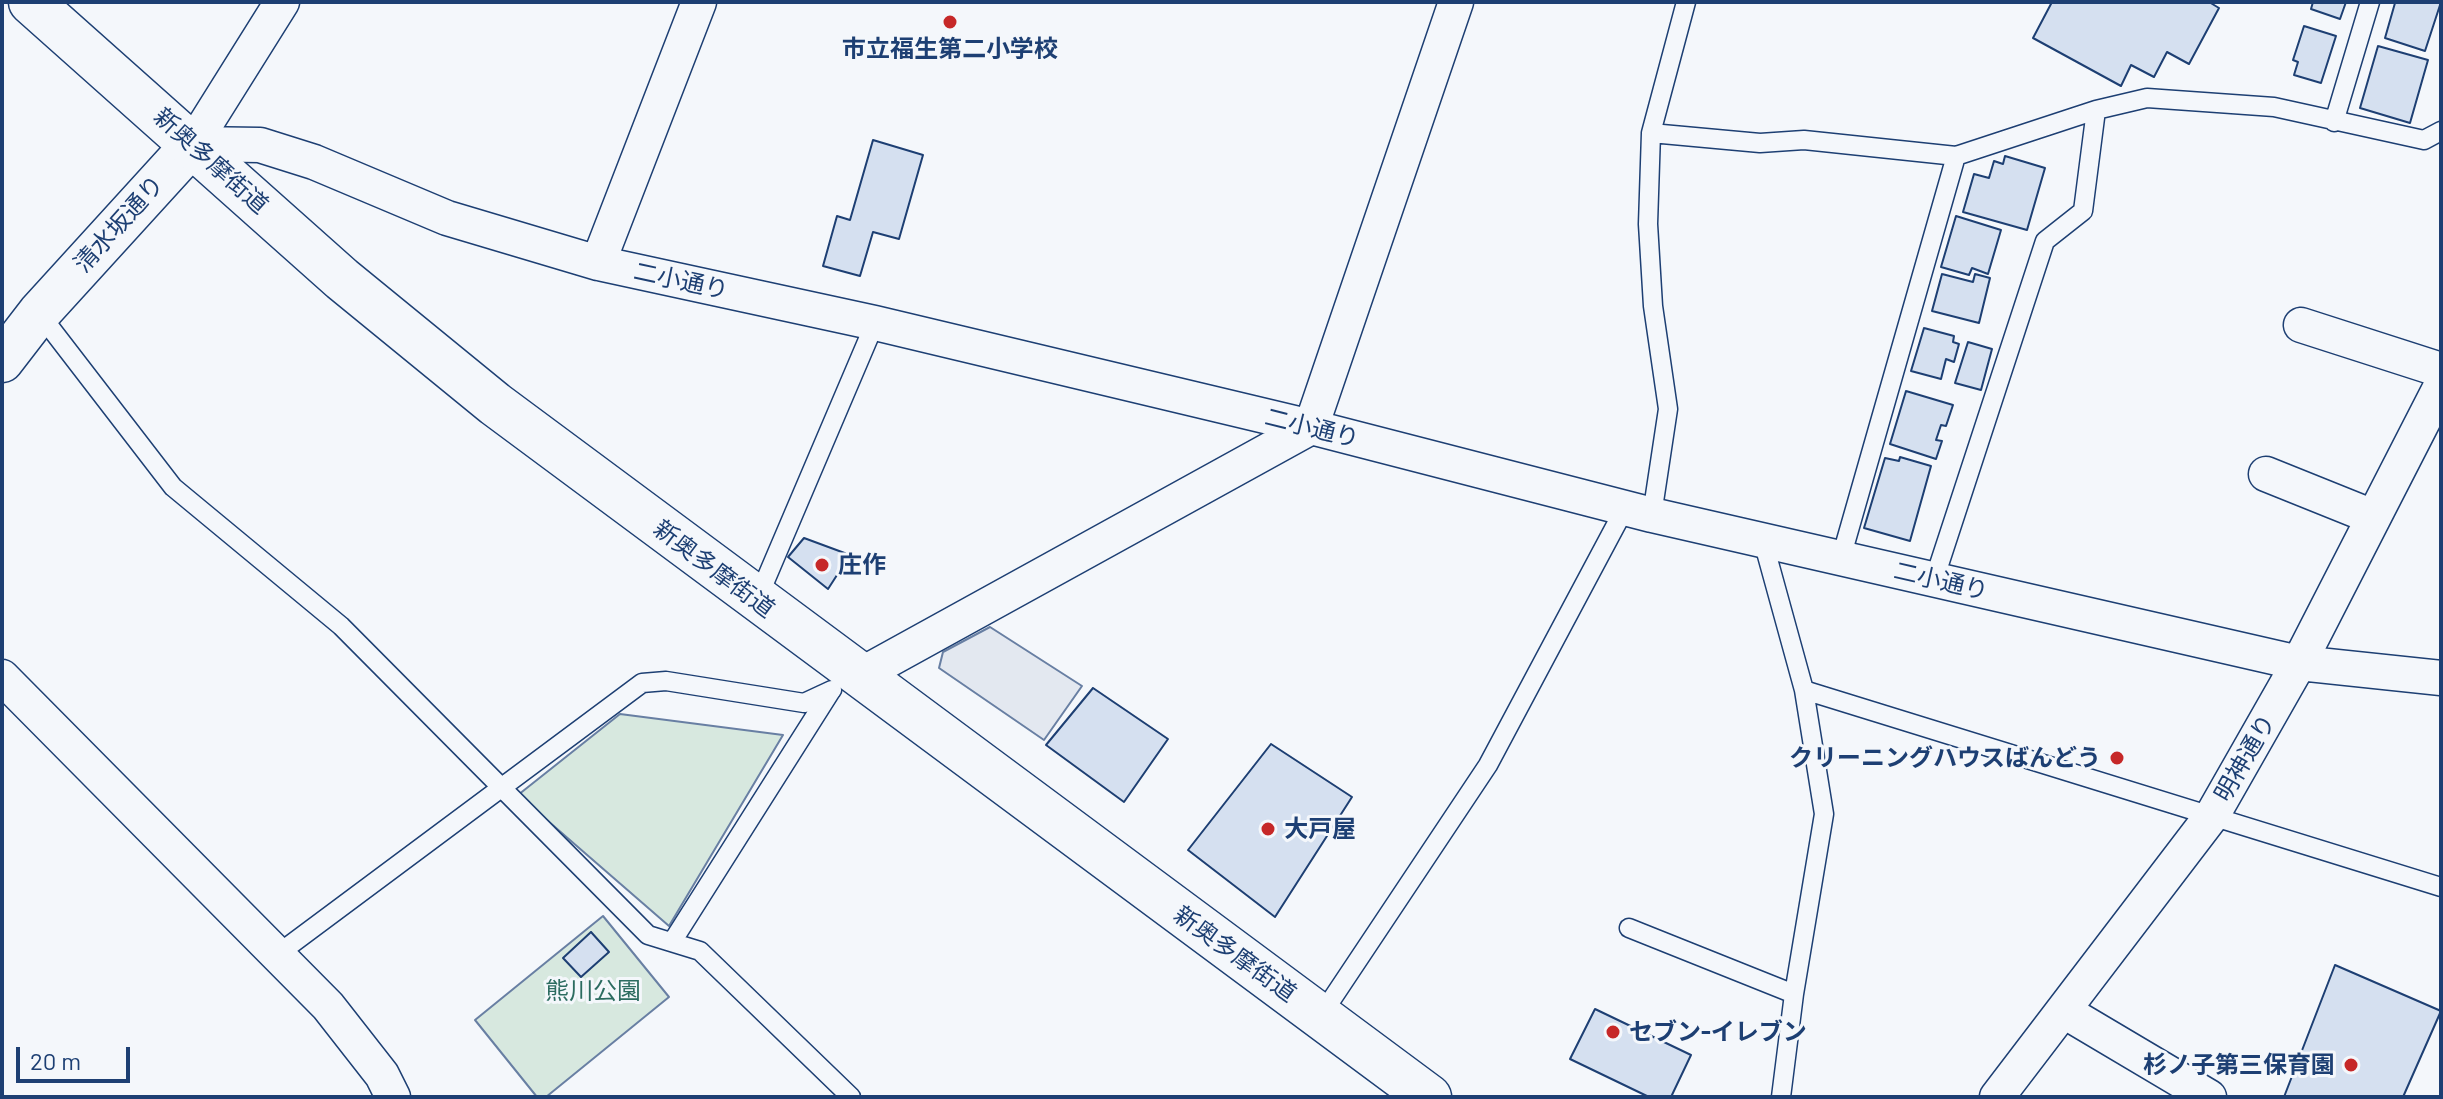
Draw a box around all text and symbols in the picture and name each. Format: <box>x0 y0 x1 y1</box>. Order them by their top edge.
marker: 市立福生第二小学校 <box>941 13 959 31</box>
place label: 市立福生第二小学校 <box>842 35 1058 63</box>
street label: 新奥多摩街道 <box>148 102 274 220</box>
street label: 清水坂通り <box>68 170 170 278</box>
street label: 二小通り <box>631 257 731 305</box>
street label: 二小通り <box>1262 402 1362 454</box>
street label: 新奥多摩街道 <box>648 514 780 624</box>
place label: 庄作 <box>838 551 886 579</box>
marker: 庄作 <box>813 556 831 574</box>
street label: 二小通り <box>1891 556 1991 606</box>
street label: 明神通り <box>2209 709 2281 807</box>
place label: クリーニングハウスばんどう <box>1789 744 2101 772</box>
marker: クリーニングハウスばんどう <box>2108 749 2126 767</box>
place label: 大戸屋 <box>1284 815 1356 843</box>
marker: 大戸屋 <box>1259 820 1277 838</box>
street label: 新奥多摩街道 <box>1168 900 1302 1008</box>
park label: 熊川公園 <box>545 977 641 1005</box>
place label: セブン-イレブン <box>1629 1018 1807 1046</box>
marker: セブン-イレブン <box>1604 1023 1622 1041</box>
scale bar <box>20 1031 134 1081</box>
text: 20 m <box>30 1046 81 1075</box>
place label: 杉ノ子第三保育園 <box>2143 1051 2335 1079</box>
marker: 杉ノ子第三保育園 <box>2342 1056 2360 1074</box>

